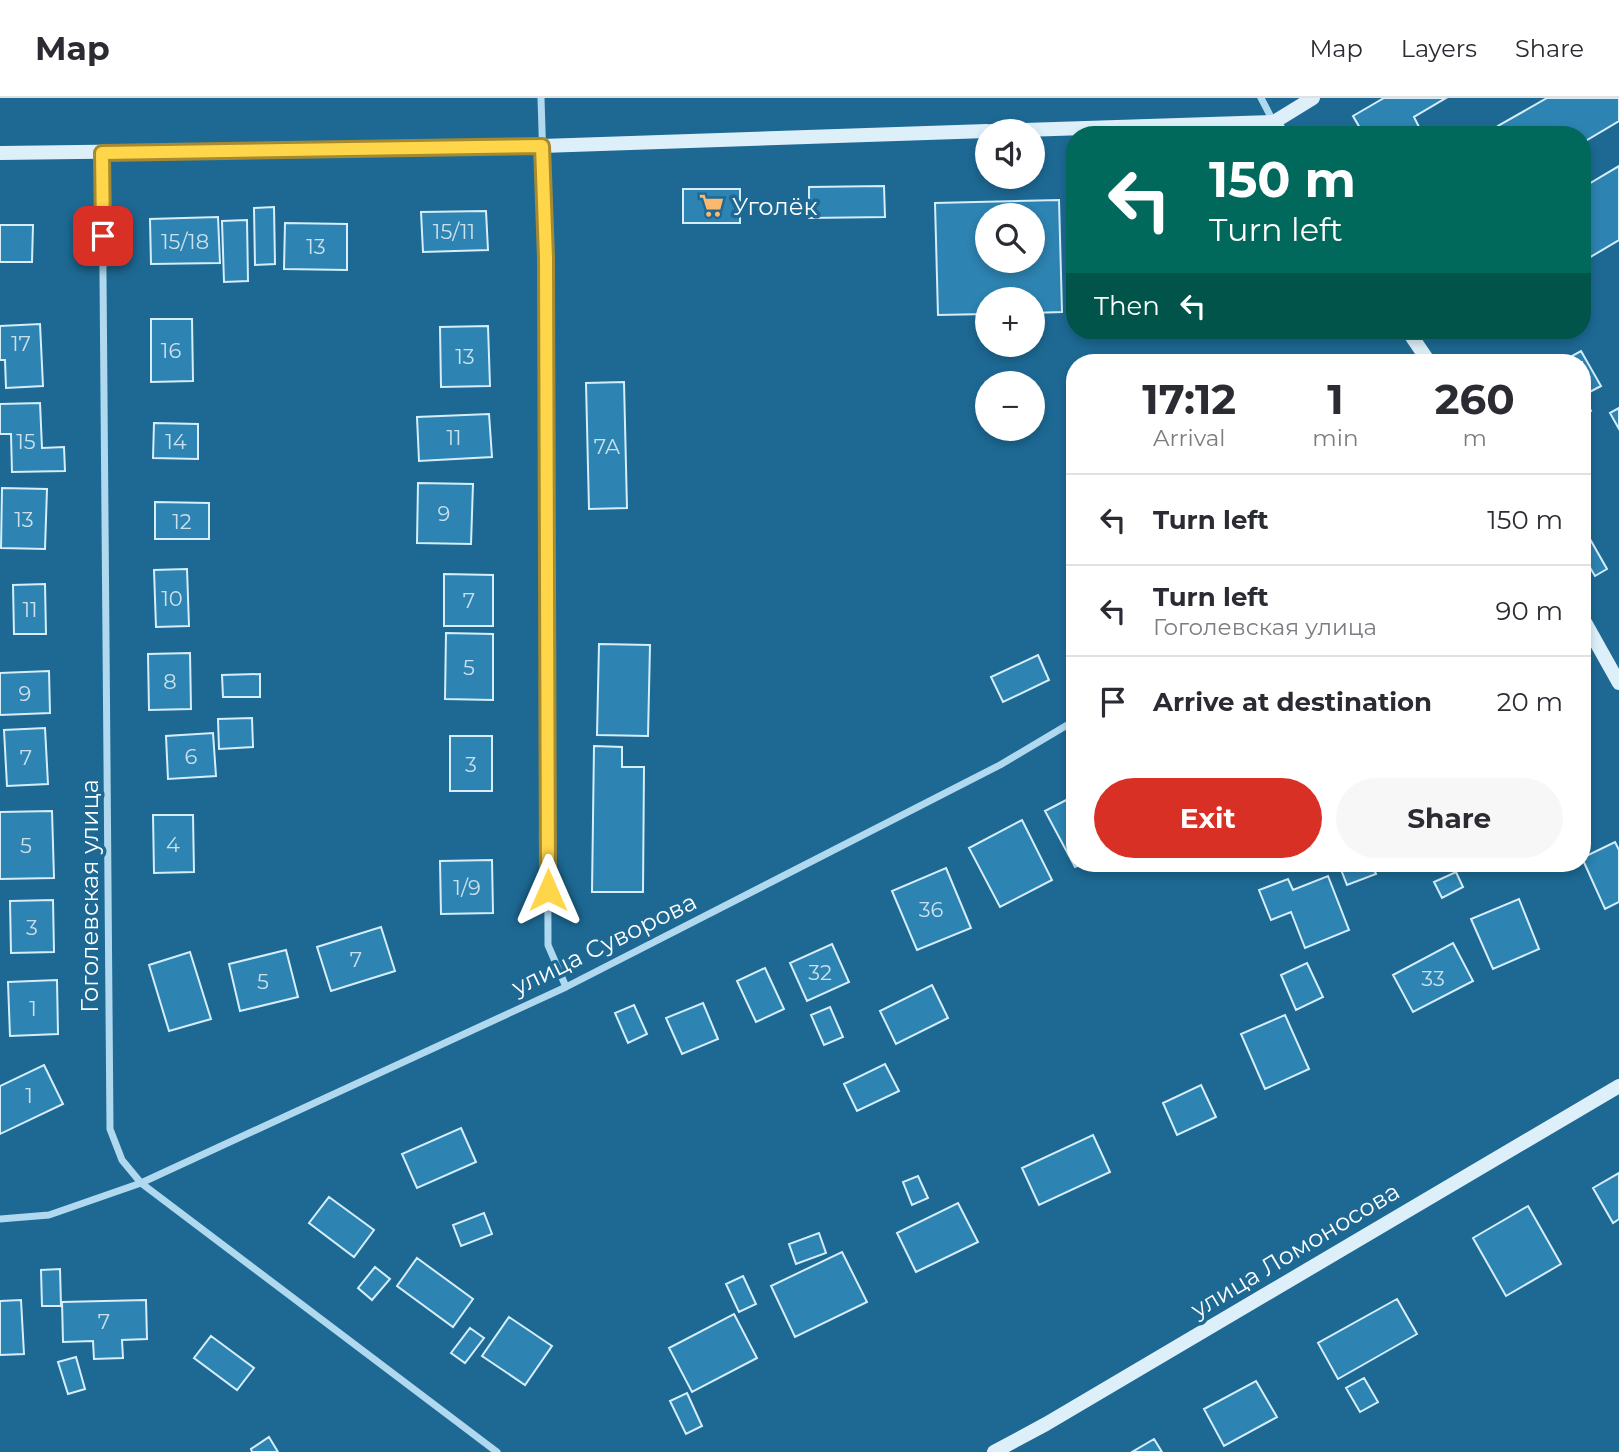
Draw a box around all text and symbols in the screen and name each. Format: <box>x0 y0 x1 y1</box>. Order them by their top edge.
text: Map <box>35 28 110 68</box>
text: Map <box>1309 34 1363 63</box>
text: Layers <box>1401 34 1477 63</box>
text: Share <box>1515 34 1584 63</box>
map controls <box>975 119 1045 441</box>
button: sound <box>975 119 1045 189</box>
text: 150 m <box>1209 150 1356 209</box>
icon: left <box>1094 154 1185 245</box>
supermarket icon: Уголёк <box>698 192 726 220</box>
place label: Уголёк <box>732 192 818 221</box>
button: search <box>975 203 1045 273</box>
pin <box>73 206 133 266</box>
text: Turn left <box>1209 210 1343 249</box>
icon: arrive <box>84 217 122 255</box>
house number: 15/11 <box>433 219 475 244</box>
house number: 15/18 <box>161 229 209 254</box>
house number: 13 <box>306 234 326 259</box>
button: + <box>975 287 1045 357</box>
icon: left <box>1174 287 1212 325</box>
text: Then <box>1094 290 1160 322</box>
house number: 17 <box>11 331 31 356</box>
house number: 16 <box>161 338 181 363</box>
house number: 13 <box>455 344 475 369</box>
button: − <box>975 371 1045 441</box>
text: 17:12 <box>1142 373 1236 425</box>
text: 1 <box>1327 373 1344 425</box>
text: 260 <box>1435 373 1515 425</box>
text: Arrival <box>1153 424 1225 452</box>
text: min <box>1312 424 1359 452</box>
text: m <box>1463 424 1487 452</box>
house number: 11 <box>446 425 462 450</box>
house number: 15 <box>16 429 36 454</box>
house number: 14 <box>165 429 187 454</box>
house number: 7А <box>594 434 621 459</box>
house number: 9 <box>438 501 450 526</box>
icon: left <box>1094 501 1132 539</box>
text: Turn left <box>1153 504 1269 536</box>
text: 150 m <box>1487 504 1563 536</box>
house number: 13 <box>14 507 34 532</box>
house number: 12 <box>172 509 192 534</box>
text: Turn left <box>1153 581 1269 613</box>
house number: 10 <box>161 586 183 611</box>
house number: 7 <box>463 588 475 613</box>
icon: left <box>1094 592 1132 630</box>
text: 90 m <box>1496 595 1563 627</box>
house number: 11 <box>22 597 38 622</box>
text: Гоголевская улица <box>1153 613 1377 641</box>
house number: 5 <box>463 655 475 680</box>
house number: 8 <box>163 669 177 694</box>
house number: 9 <box>19 681 31 706</box>
icon: arrive <box>1094 683 1132 721</box>
text: Arrive at destination <box>1153 686 1432 718</box>
text: 20 m <box>1497 686 1563 718</box>
house number: 6 <box>185 744 198 769</box>
house number: 7 <box>20 745 32 770</box>
house number: 3 <box>465 752 477 777</box>
button: Exit <box>1094 778 1322 858</box>
button: Share <box>1336 778 1563 858</box>
street label: Гоголевская улица <box>75 779 104 1013</box>
house number: 4 <box>166 832 180 857</box>
house number: 5 <box>20 833 32 858</box>
position arrow <box>511 853 585 927</box>
house number: 1/9 <box>453 875 481 900</box>
street label: улица Суворова <box>506 887 701 1002</box>
house number: 36 <box>919 897 944 922</box>
house number: 3 <box>26 915 38 940</box>
house number: 7 <box>350 947 362 972</box>
house number: 32 <box>808 960 832 985</box>
house number: 33 <box>1421 966 1445 991</box>
house number: 5 <box>257 969 269 994</box>
house number: 1 <box>29 996 37 1021</box>
house number: 1 <box>25 1083 33 1108</box>
street label: улица Ломоносова <box>1185 1176 1405 1324</box>
house number: 7 <box>98 1309 110 1334</box>

